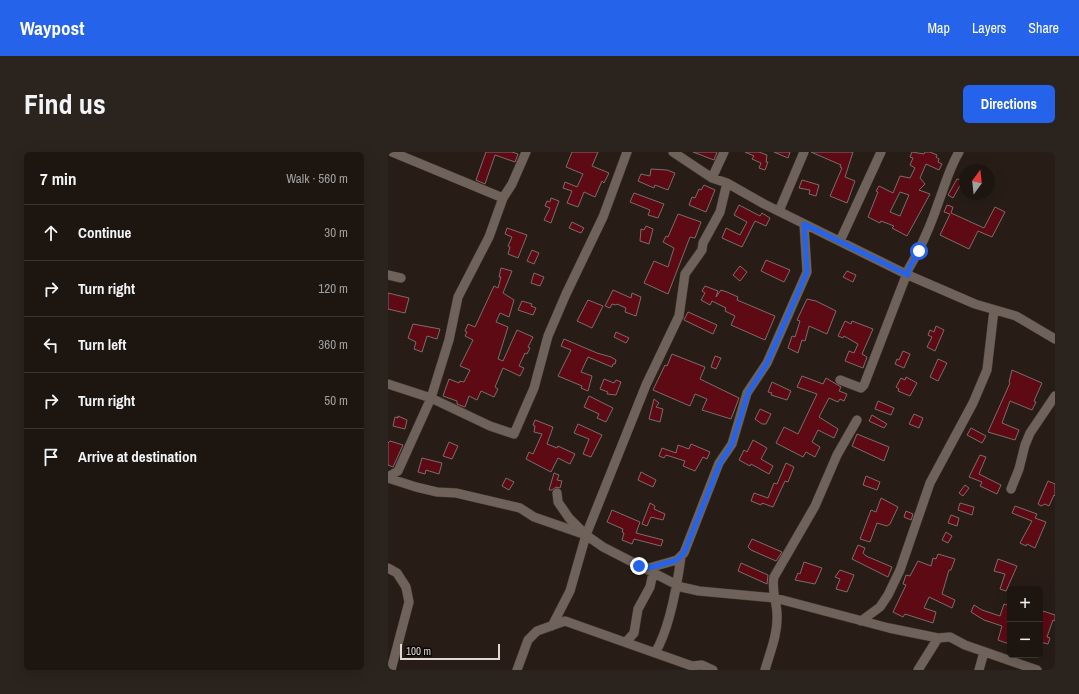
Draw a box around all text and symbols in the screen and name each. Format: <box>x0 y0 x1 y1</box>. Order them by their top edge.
text: Waypost <box>20 15 84 41</box>
text: Map <box>928 19 950 37</box>
text: Layers <box>972 19 1006 37</box>
text: Share <box>1028 19 1059 37</box>
text: Find us <box>24 85 106 123</box>
button: Directions <box>963 85 1055 123</box>
north arrow <box>959 164 995 200</box>
text: 7 min <box>40 167 76 190</box>
text: Walk · 560 m <box>286 170 348 187</box>
icon: ahead <box>40 222 62 244</box>
text: Continue <box>78 222 131 243</box>
text: 30 m <box>324 224 348 241</box>
route start <box>910 242 928 260</box>
icon: right <box>40 278 62 300</box>
text: Turn right <box>78 278 135 299</box>
text: 120 m <box>318 280 348 297</box>
icon: left <box>40 334 62 356</box>
text: Turn left <box>78 334 126 355</box>
text: 360 m <box>318 336 348 353</box>
icon: right <box>40 390 62 412</box>
text: Turn right <box>78 390 135 411</box>
text: 50 m <box>324 392 348 409</box>
icon: arrive <box>40 446 62 468</box>
text: Arrive at destination <box>78 446 197 467</box>
route end <box>630 557 648 575</box>
map controls <box>1007 586 1043 658</box>
button: + <box>1007 586 1043 622</box>
button: − <box>1007 622 1043 658</box>
scale bar <box>400 642 500 661</box>
text: 100 m <box>406 644 431 658</box>

